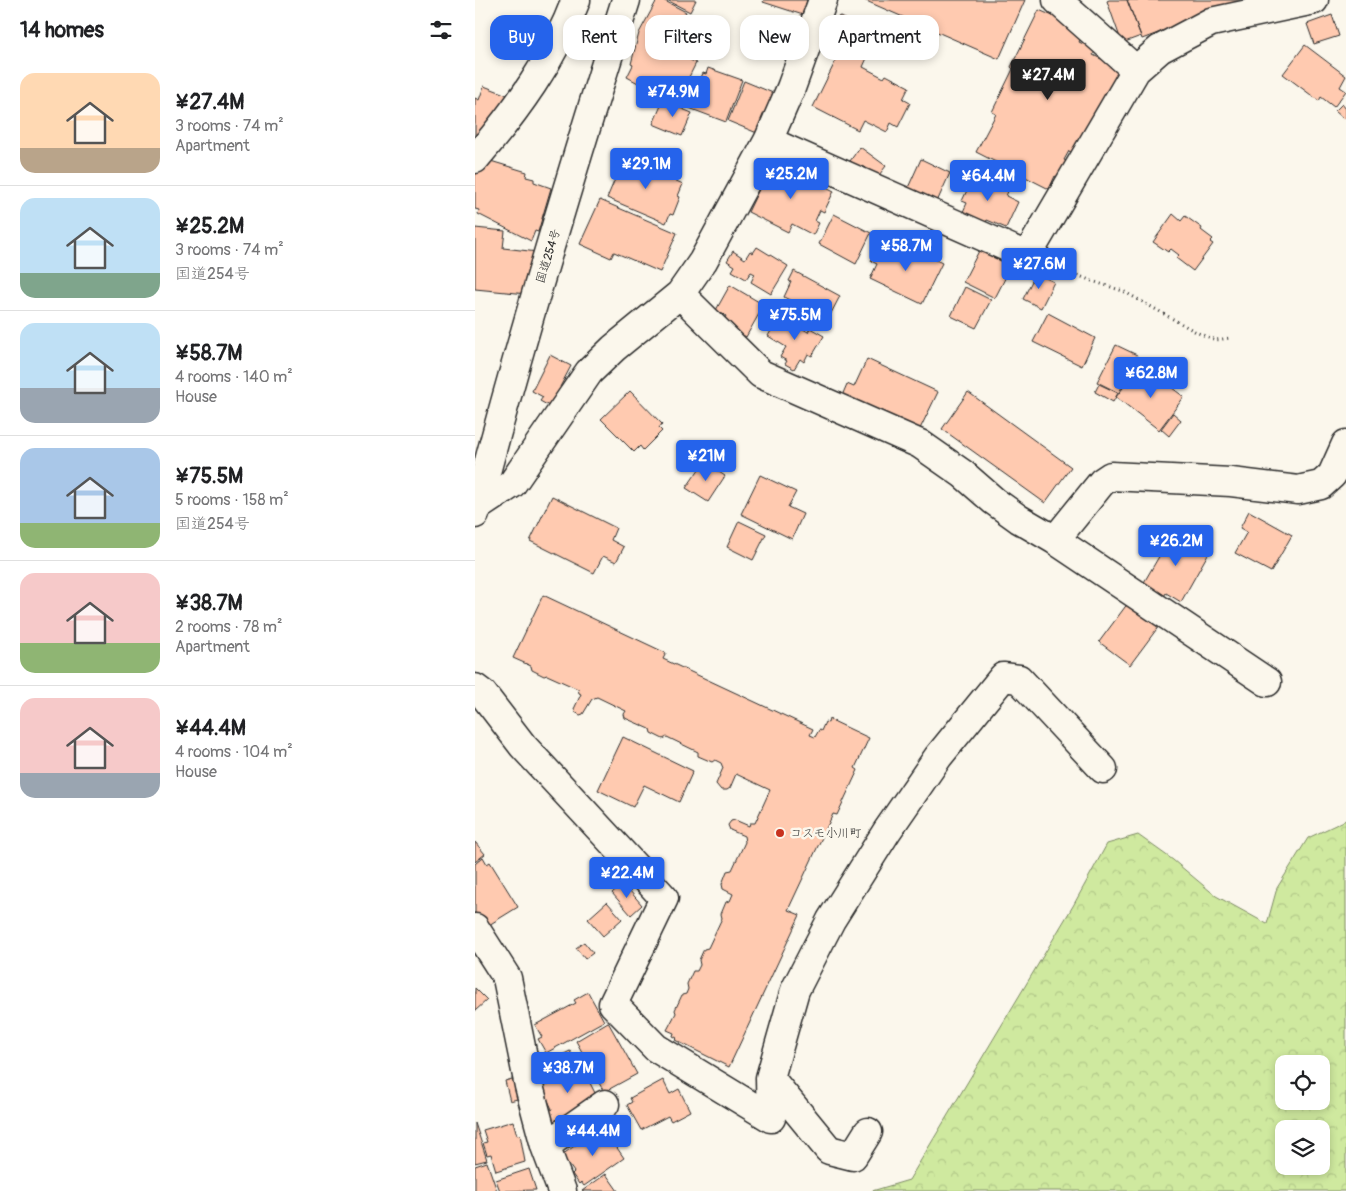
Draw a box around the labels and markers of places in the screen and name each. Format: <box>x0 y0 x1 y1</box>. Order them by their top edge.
pin: ¥27.4M <box>1007 58 1089 101</box>
pin: ¥74.9M <box>632 76 714 118</box>
pin: ¥29.1M <box>605 148 687 190</box>
pin: ¥25.2M <box>750 158 832 200</box>
pin: ¥64.4M <box>947 160 1029 202</box>
pin: ¥58.7M <box>865 230 947 272</box>
pin: ¥27.6M <box>998 248 1080 290</box>
pin: ¥75.5M <box>754 298 836 341</box>
pin: ¥62.8M <box>1110 356 1192 399</box>
pin: ¥21M <box>676 440 736 482</box>
pin: ¥26.2M <box>1135 524 1217 567</box>
place label: コスモ小川町 <box>790 826 862 841</box>
marker: コスモ小川町 <box>774 827 786 839</box>
pin: ¥22.4M <box>586 856 668 899</box>
pin: ¥38.7M <box>527 1052 609 1094</box>
pin: ¥44.4M <box>552 1114 634 1157</box>

